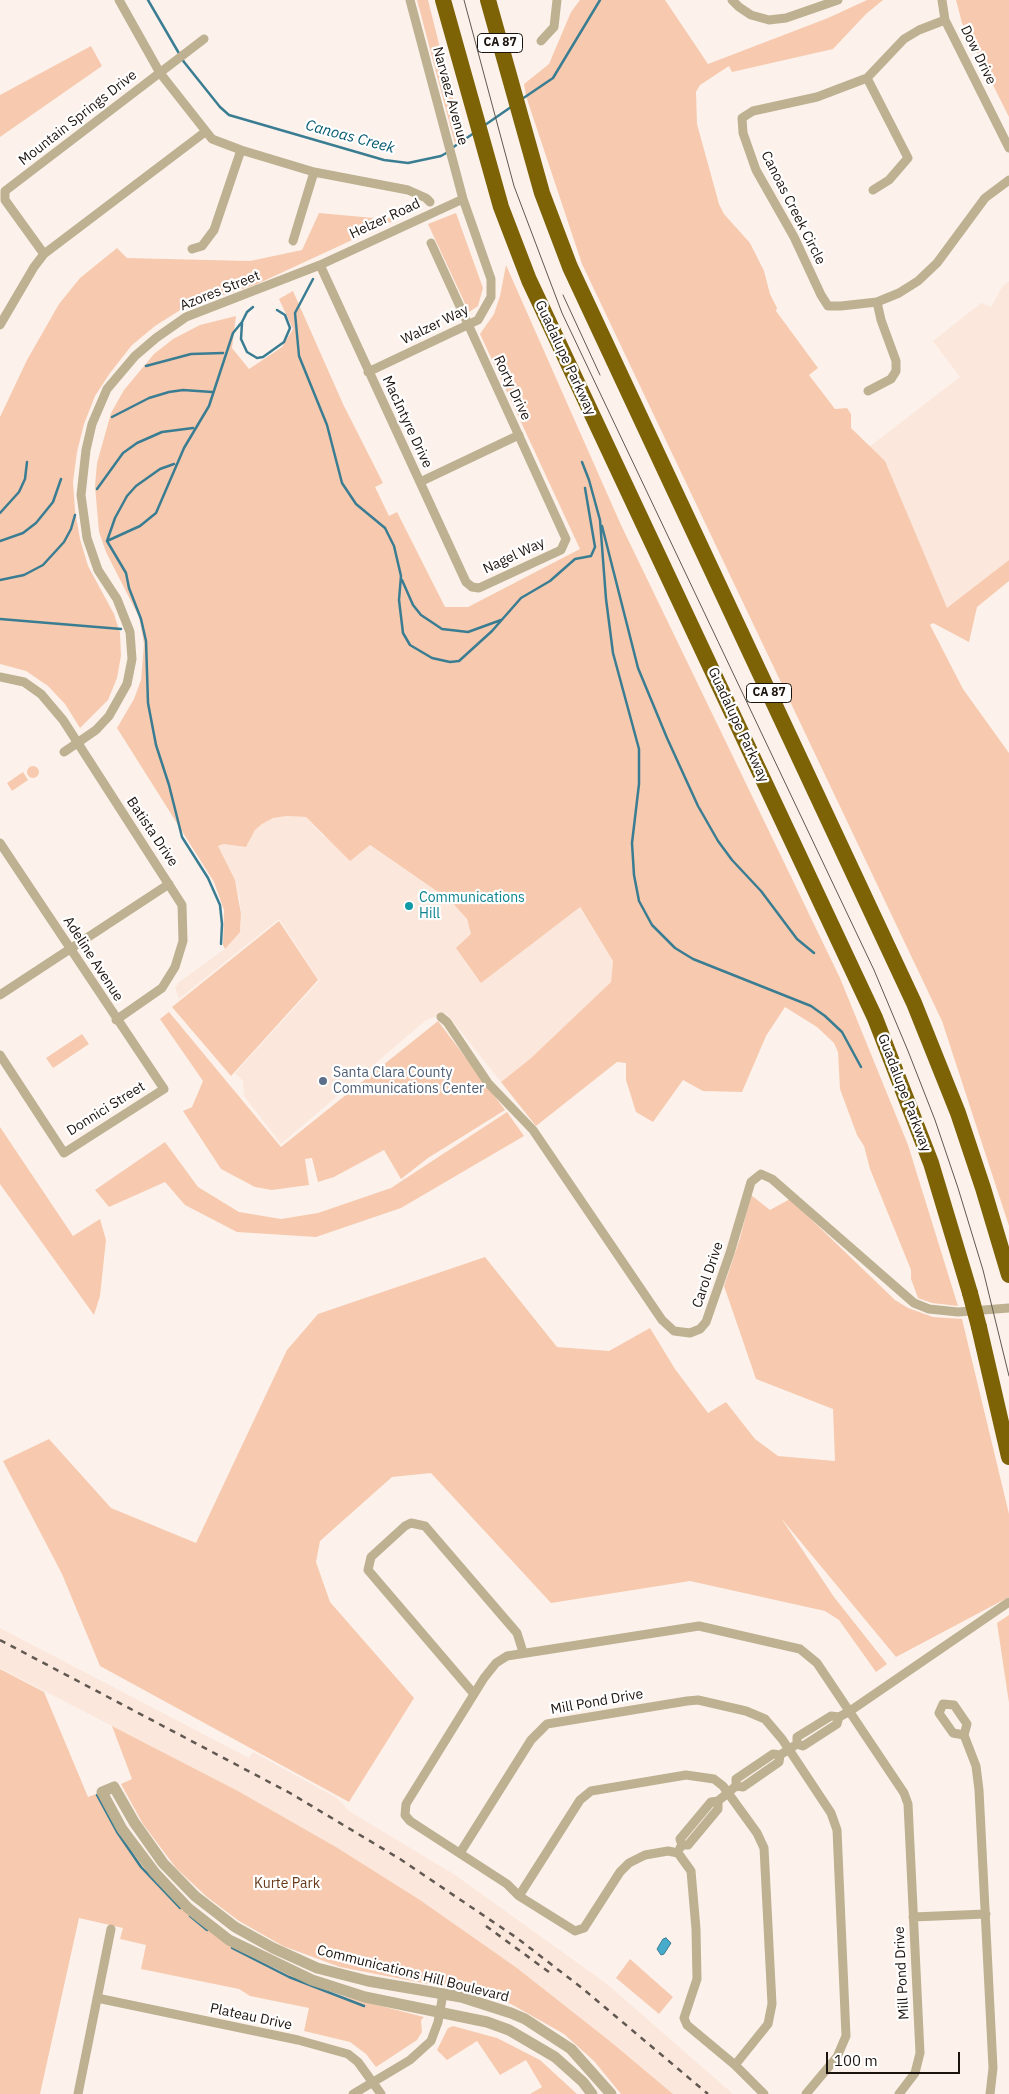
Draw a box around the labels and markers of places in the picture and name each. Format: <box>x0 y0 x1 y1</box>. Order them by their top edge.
place label: Communications Hill <box>419 890 525 922</box>
marker: Communications Hill <box>403 900 415 912</box>
place label: Santa Clara County Communications Center <box>333 1065 484 1098</box>
marker: Santa Clara County Communications Center <box>317 1075 329 1087</box>

